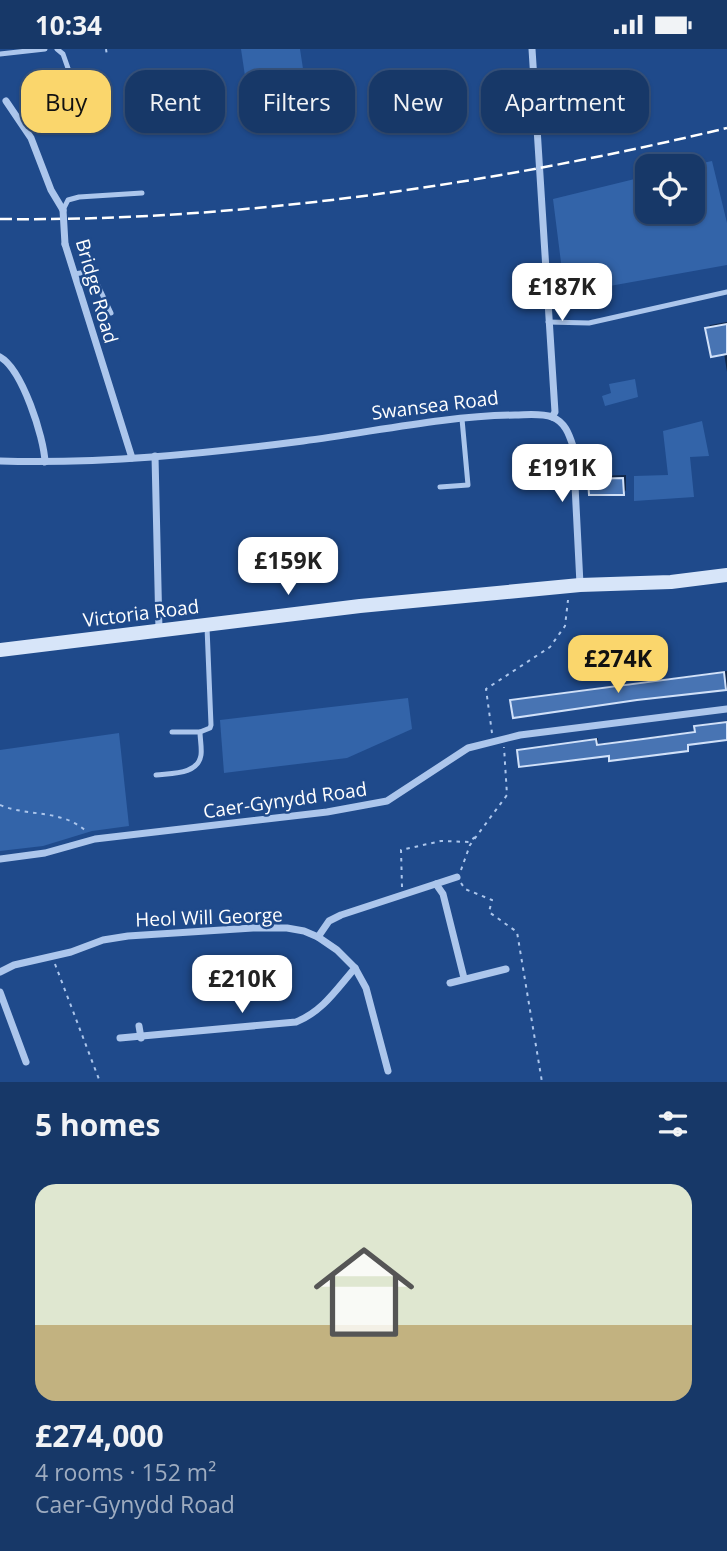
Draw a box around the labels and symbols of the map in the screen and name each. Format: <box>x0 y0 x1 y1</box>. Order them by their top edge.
street label: Bridge Road <box>70 236 124 346</box>
pin: £187K <box>513 264 611 323</box>
street label: Swansea Road <box>370 384 500 426</box>
pin: £191K <box>513 445 611 504</box>
pin: £159K <box>239 538 337 597</box>
street label: Victoria Road <box>81 593 201 633</box>
pin: £274K <box>569 635 667 695</box>
street label: Caer-Gynydd Road <box>201 776 369 824</box>
street label: Heol Will George <box>135 901 283 933</box>
pin: £210K <box>193 955 291 1015</box>

